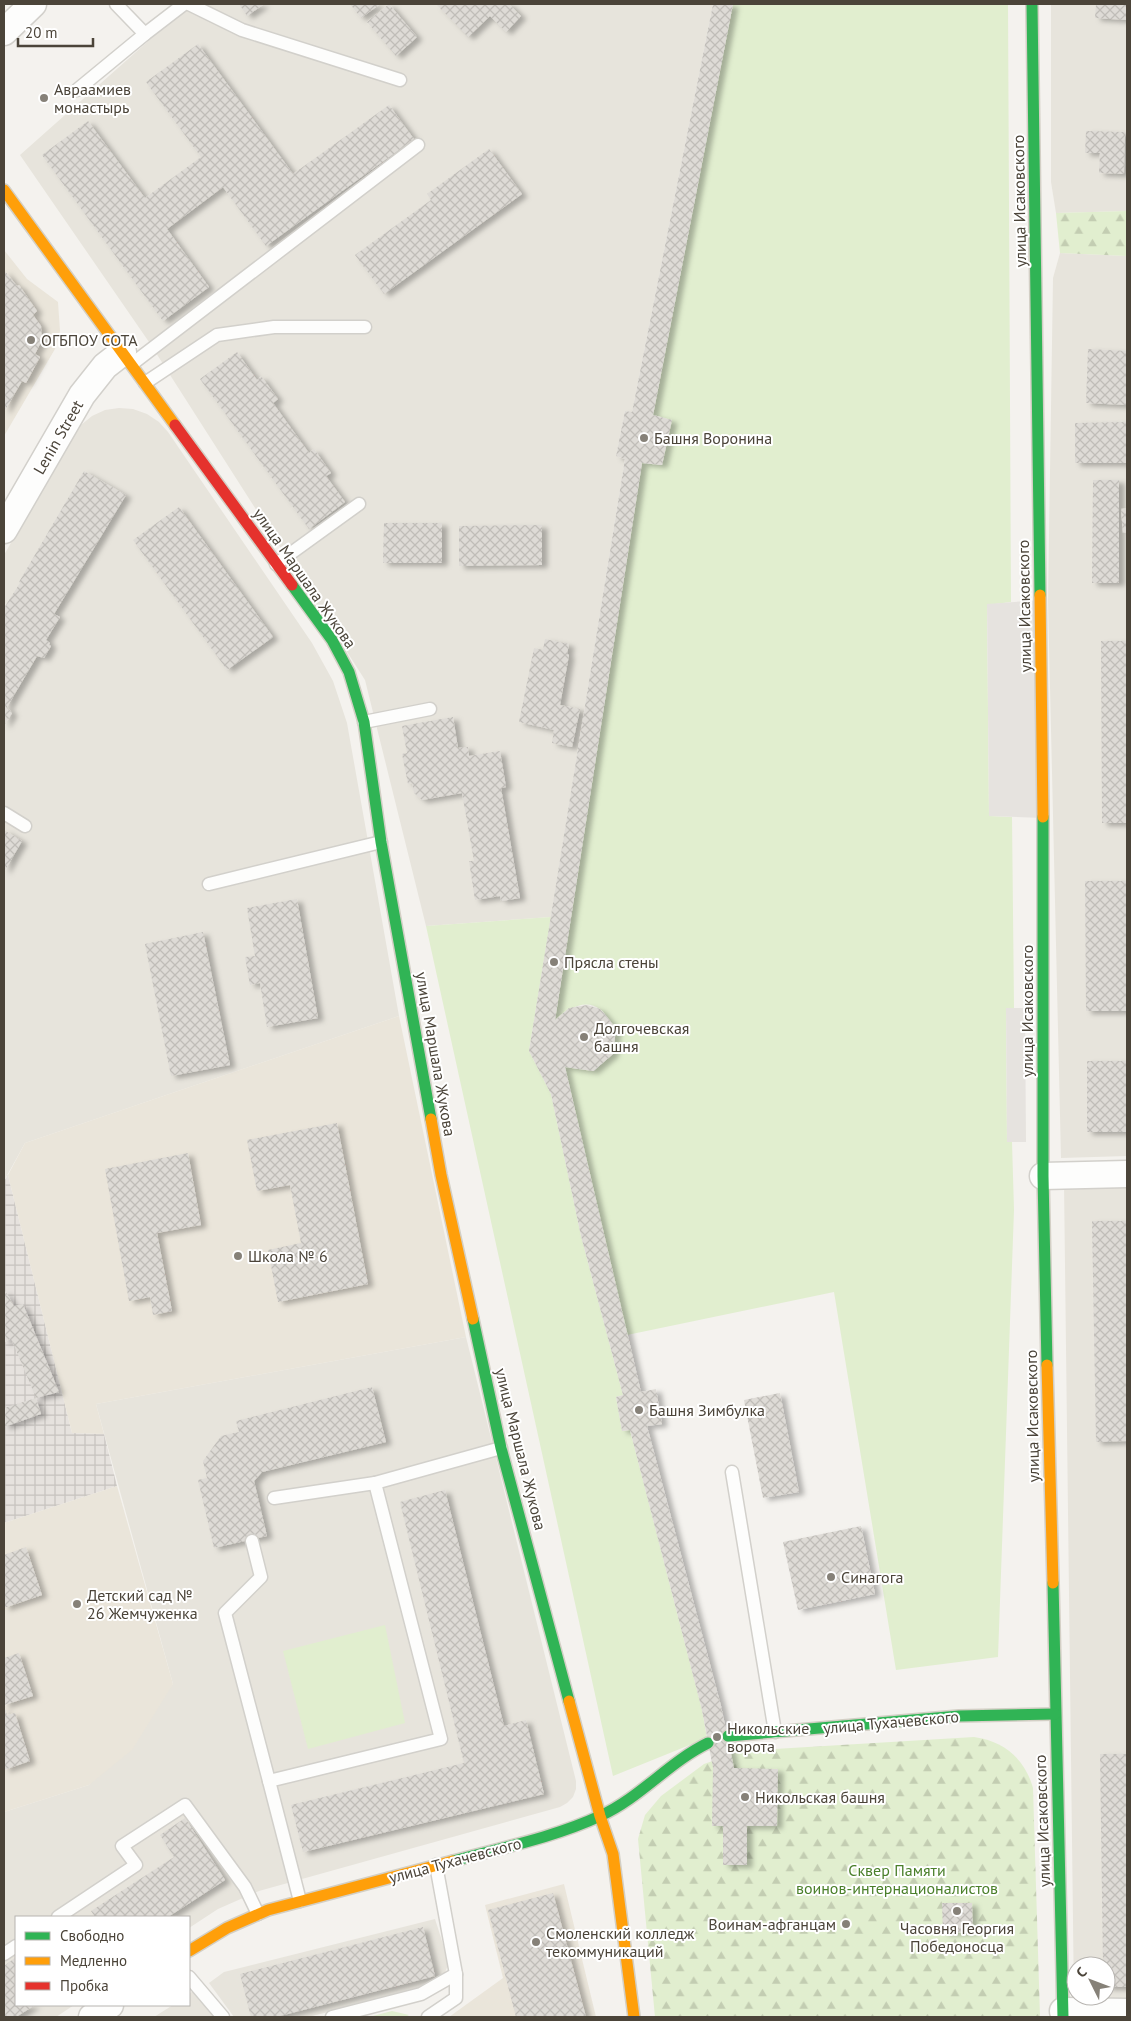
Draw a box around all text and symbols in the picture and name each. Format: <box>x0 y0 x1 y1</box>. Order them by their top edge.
scale bar <box>18 15 92 47</box>
text: 20 m <box>25 23 58 42</box>
place label: Авраамиев монастырь <box>54 79 131 117</box>
marker: Авраамиев монастырь <box>38 92 50 104</box>
street label: улица Исаковского <box>1008 135 1030 267</box>
place label: ОГБПОУ СОТА <box>41 330 138 350</box>
marker: ОГБПОУ СОТА <box>25 334 37 346</box>
street label: Lenin Street <box>29 396 88 478</box>
place label: Башня Воронина <box>654 428 772 448</box>
marker: Башня Воронина <box>638 432 650 444</box>
street label: улица Маршала Жукова <box>249 504 361 652</box>
street label: улица Исаковского <box>1013 540 1035 672</box>
street label: улица Исаковского <box>1017 945 1037 1077</box>
place label: Прясла стены <box>564 952 659 972</box>
marker: Прясла стены <box>548 956 560 968</box>
street label: улица Маршала Жукова <box>412 970 460 1138</box>
place label: Долгочевская башня <box>594 1018 689 1056</box>
marker: Долгочевская башня <box>578 1031 590 1043</box>
place label: Школа № 6 <box>248 1246 328 1266</box>
marker: Школа № 6 <box>232 1250 244 1262</box>
street label: улица Исаковского <box>1021 1350 1043 1482</box>
street label: улица Маршала Жукова <box>491 1366 551 1532</box>
place label: Башня Зимбулка <box>649 1400 765 1420</box>
marker: Башня Зимбулка <box>633 1404 645 1416</box>
place label: Синагога <box>841 1567 904 1587</box>
marker: Синагога <box>825 1571 837 1583</box>
place label: Детский сад № 26 Жемчуженка <box>87 1585 198 1623</box>
marker: Детский сад № 26 Жемчуженка <box>71 1598 83 1610</box>
street label: улица Тухачевского <box>822 1706 960 1738</box>
place label: Никольские ворота <box>727 1718 809 1756</box>
marker: Никольские ворота <box>711 1731 723 1743</box>
street label: улица Исаковского <box>1030 1754 1054 1888</box>
place label: Никольская башня <box>755 1787 885 1807</box>
marker: Никольская башня <box>739 1791 751 1803</box>
street label: улица Тухачевского <box>387 1833 523 1887</box>
park label: Cквер Памяти воинов-интернационалистов <box>796 1860 998 1898</box>
marker: Часовня Георгия Победоносца <box>951 1905 963 1917</box>
place label: Воинам-афганцам <box>708 1914 836 1934</box>
legend <box>15 1916 190 2006</box>
marker: Воинам-афганцам <box>840 1918 852 1930</box>
place label: Часовня Георгия Победоносца <box>900 1918 1014 1956</box>
place label: Смоленский колледж текоммуникаций <box>546 1923 695 1961</box>
text: Свободно <box>60 1926 124 1945</box>
marker: Смоленский колледж текоммуникаций <box>530 1936 542 1948</box>
text: Медленно <box>60 1951 127 1970</box>
north arrow <box>1066 1956 1116 2006</box>
text: С <box>1072 1963 1091 1981</box>
text: Пробка <box>60 1976 109 1995</box>

